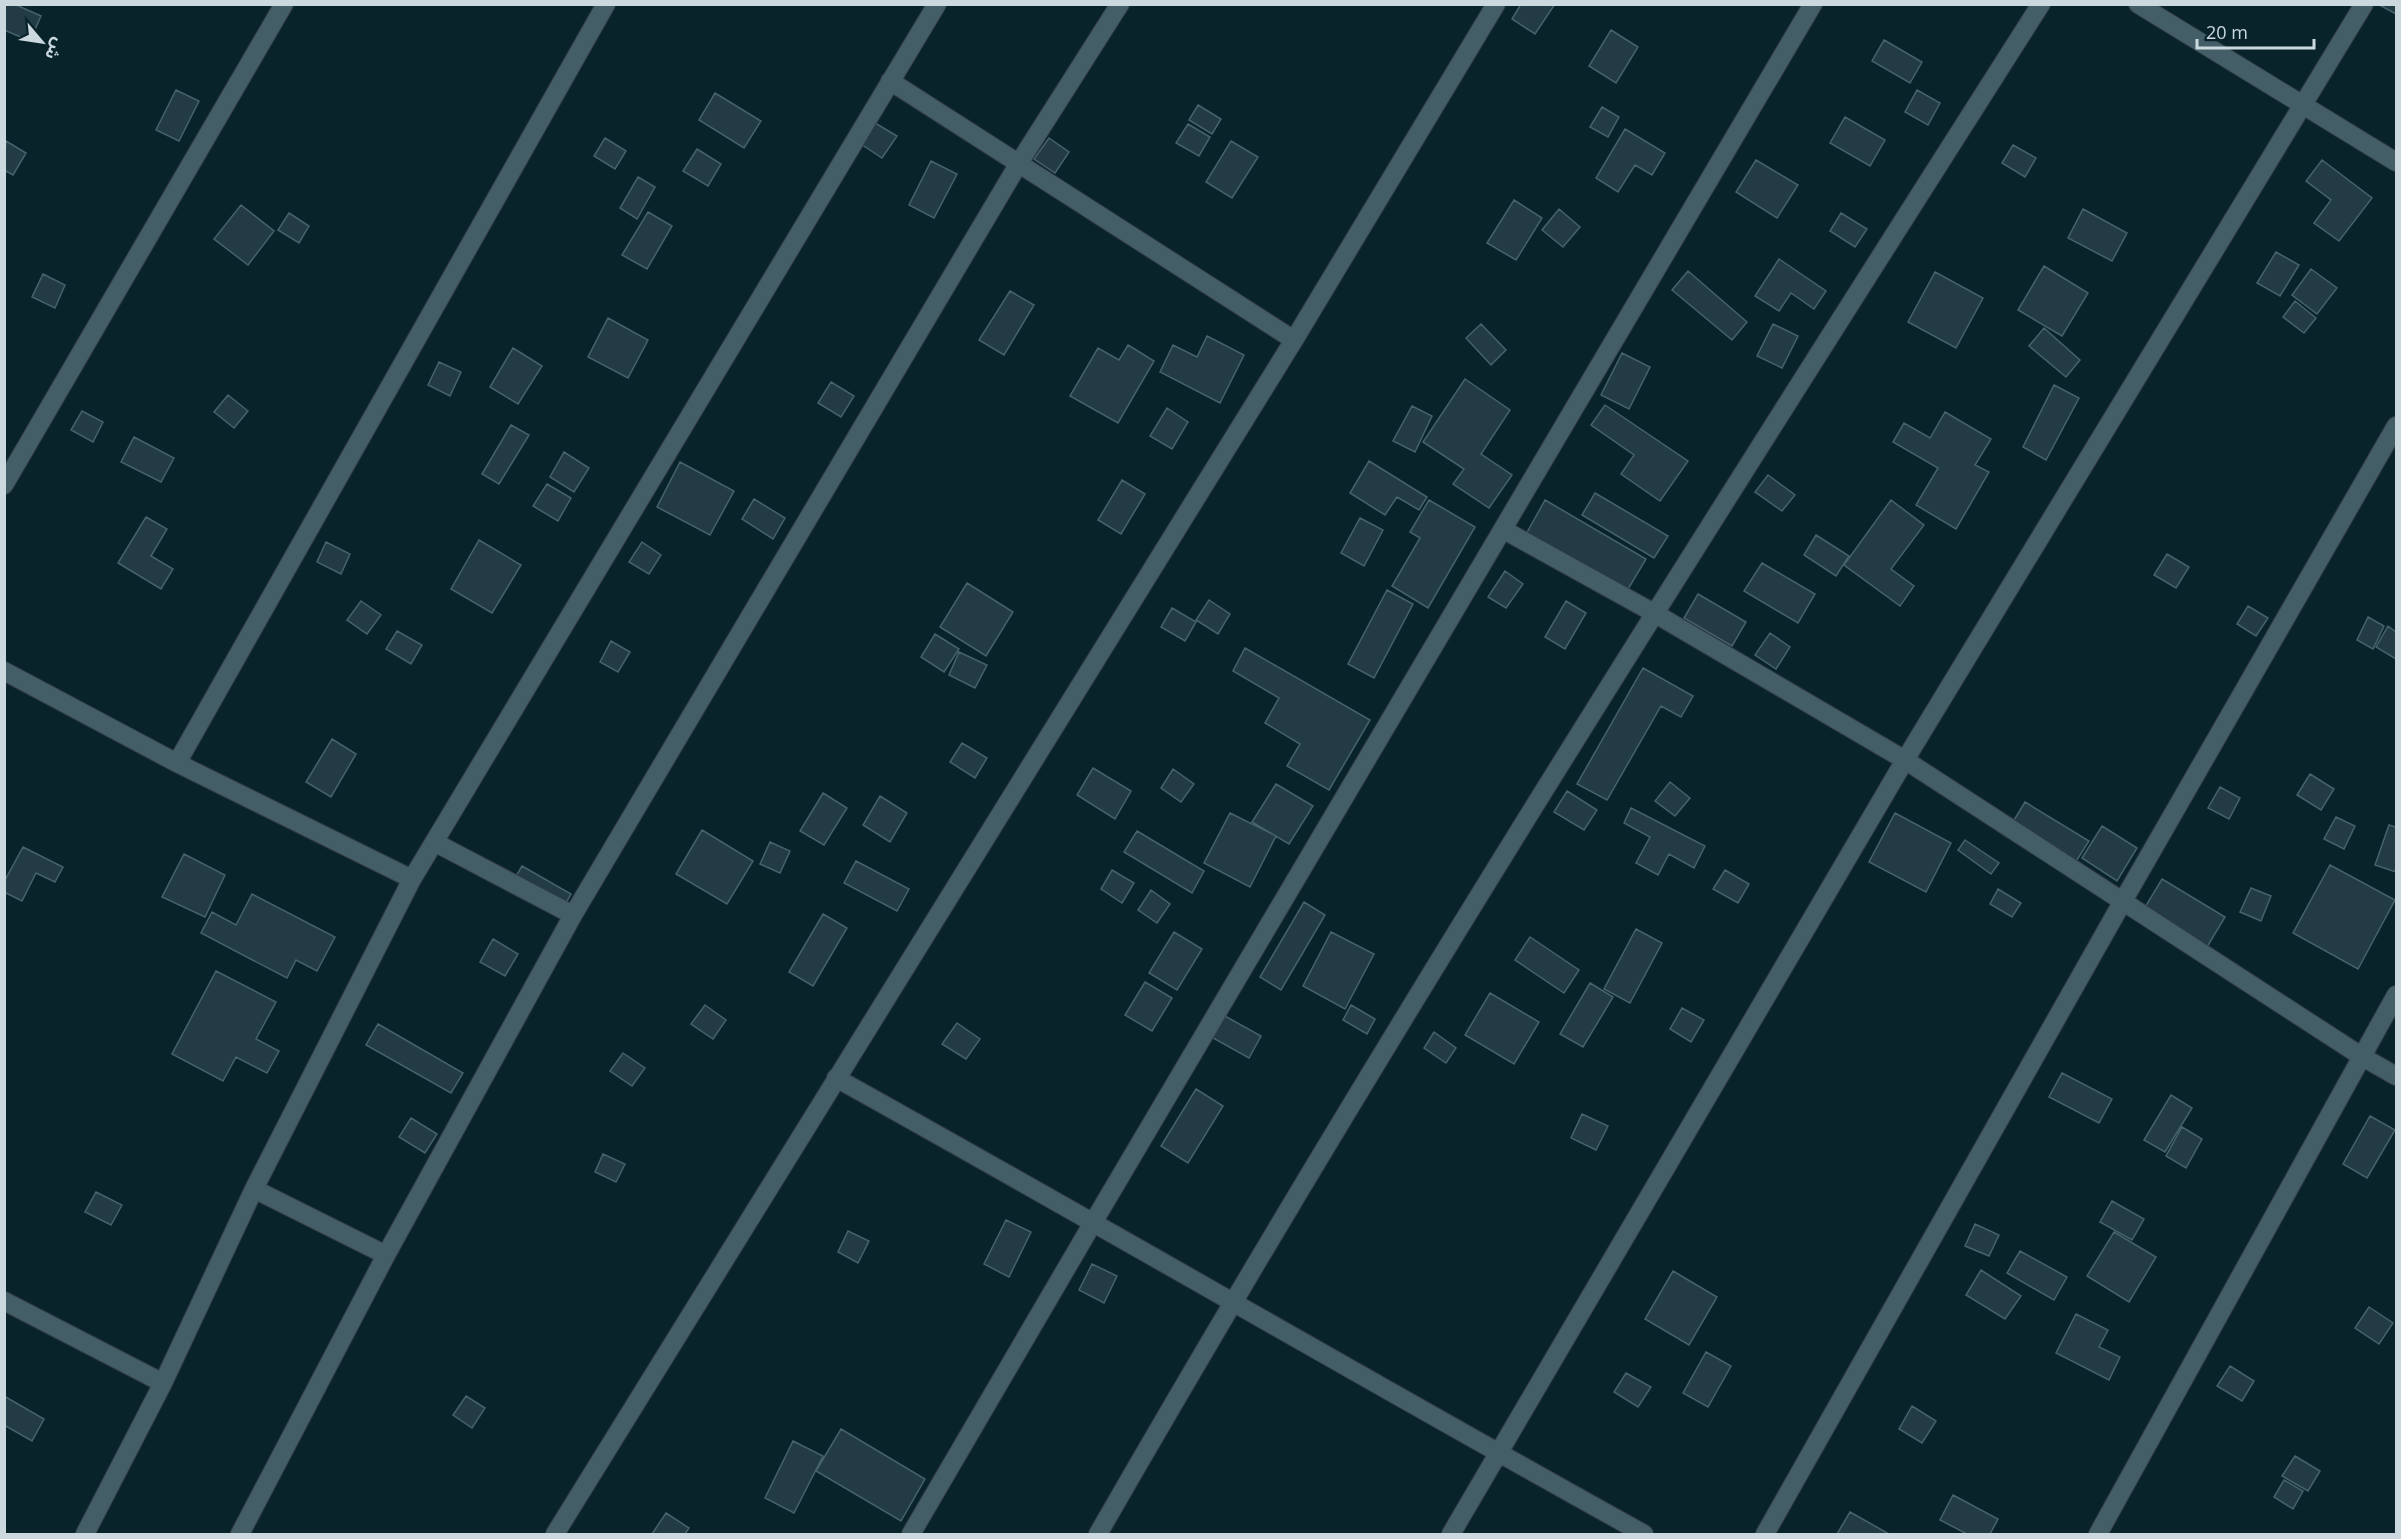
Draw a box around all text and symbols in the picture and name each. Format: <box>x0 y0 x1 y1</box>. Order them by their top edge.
north arrow <box>12 12 72 72</box>
scale bar <box>2197 12 2314 50</box>
text: 20 m <box>2206 20 2248 44</box>
text: ش <box>40 34 70 64</box>

